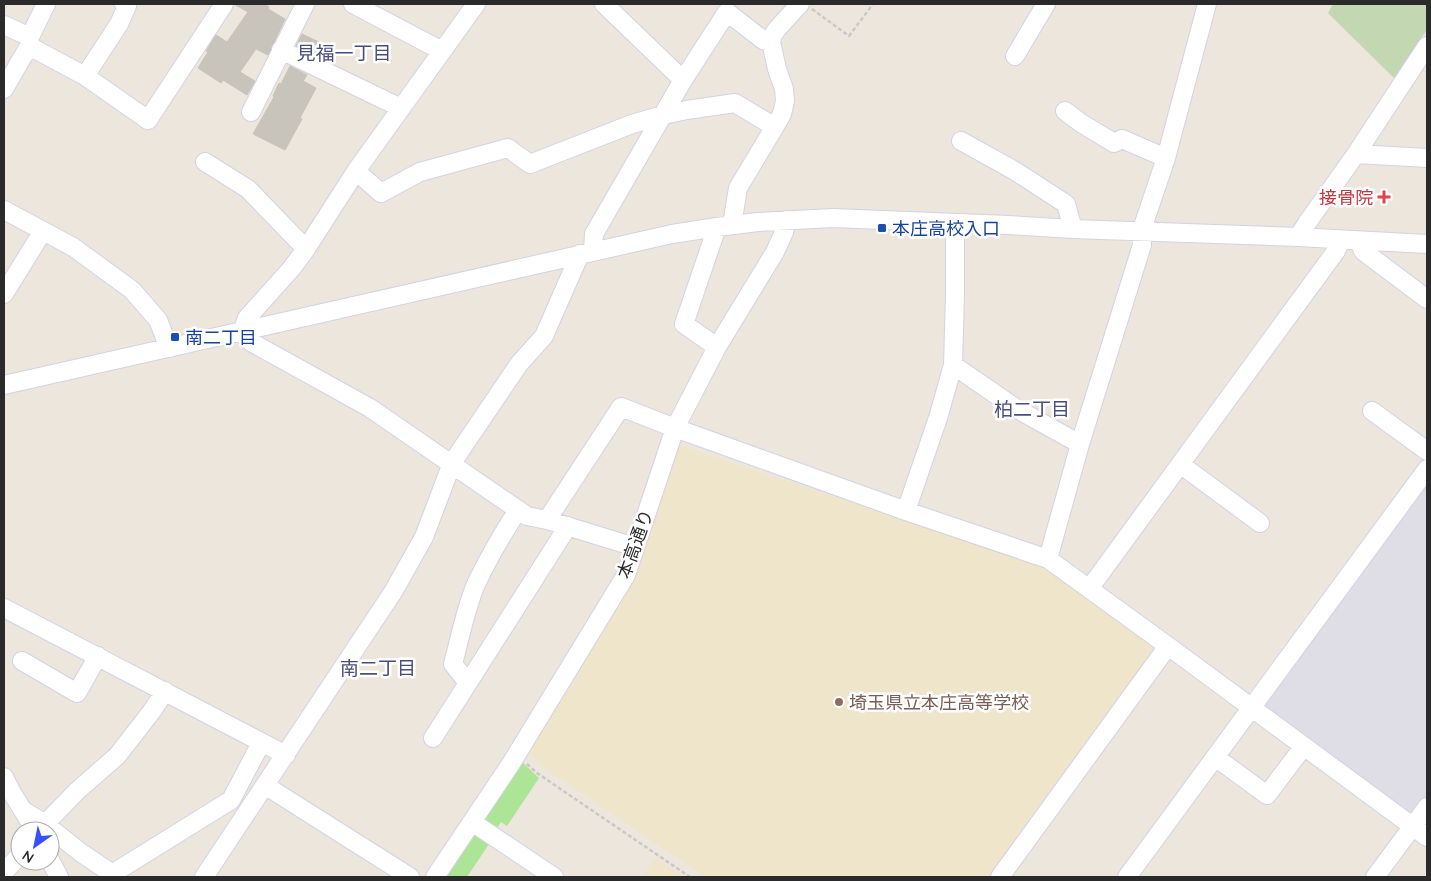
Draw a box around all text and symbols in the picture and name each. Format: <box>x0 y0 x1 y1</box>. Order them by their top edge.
district label: 見福一丁目 <box>296 41 392 65</box>
place label: 接骨院 <box>1319 186 1373 209</box>
marker: 接骨院 <box>1377 190 1391 204</box>
place label: 本庄高校入口 <box>892 217 1000 240</box>
marker: 本庄高校入口 <box>876 222 888 234</box>
place label: 南二丁目 <box>185 326 257 349</box>
marker: 南二丁目 <box>169 331 181 343</box>
district label: 柏二丁目 <box>994 397 1070 421</box>
street label: 本高通り <box>612 506 658 582</box>
district label: 南二丁目 <box>340 656 416 680</box>
place label: 埼玉県立本庄高等学校 <box>849 691 1029 714</box>
marker: 埼玉県立本庄高等学校 <box>833 696 845 708</box>
north arrow <box>10 821 60 871</box>
text: N <box>19 847 37 867</box>

